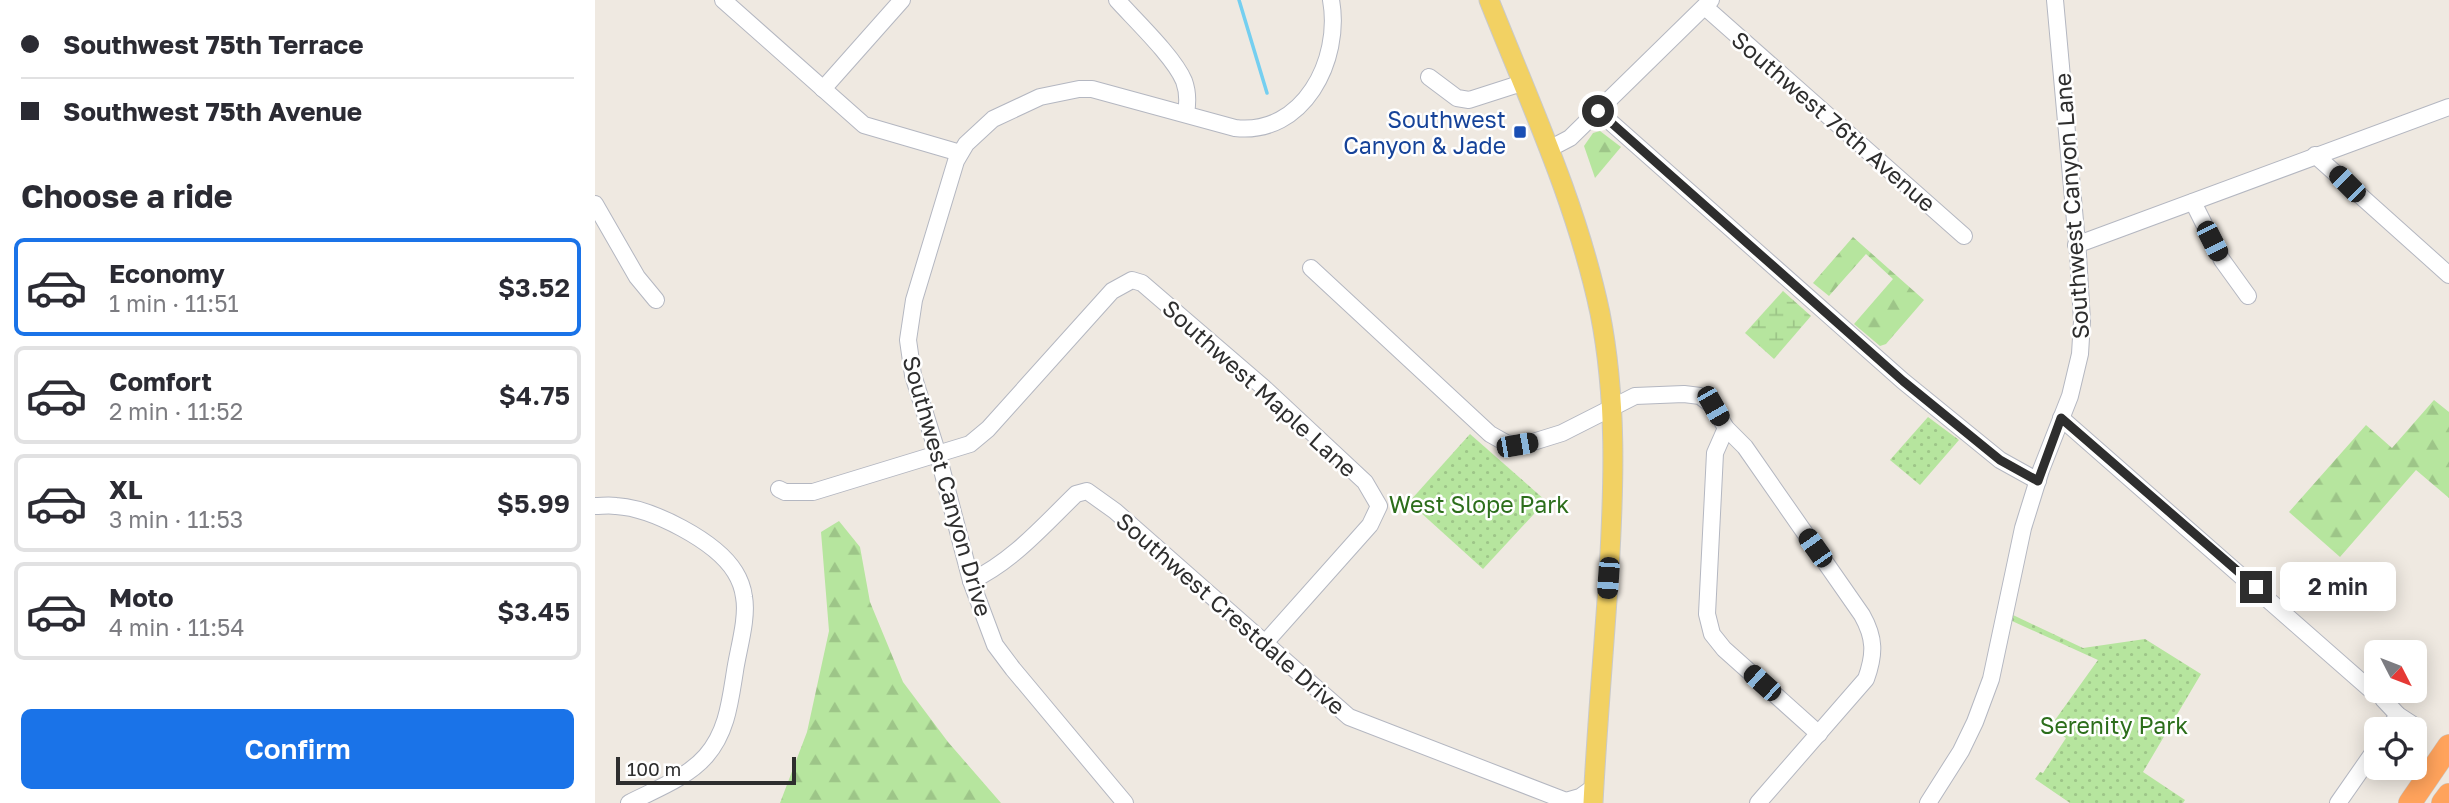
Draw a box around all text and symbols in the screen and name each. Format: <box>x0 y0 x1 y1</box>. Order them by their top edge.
street label: Southwest 76th Avenue <box>1726 25 1942 217</box>
text: Southwest 75th Terrace <box>63 29 364 60</box>
street label: Southwest Canyon Lane <box>2048 72 2094 340</box>
route start <box>1582 95 1614 127</box>
text: Southwest 75th Avenue <box>63 96 362 127</box>
place label: Southwest Canyon & Jade <box>1343 105 1506 159</box>
marker: Southwest Canyon & Jade <box>1512 124 1528 140</box>
car <box>2325 162 2370 206</box>
text: Choose a ride <box>21 177 233 215</box>
car <box>2194 218 2231 264</box>
icon: car <box>25 256 88 319</box>
text: Economy <box>109 258 225 289</box>
text: $3.52 <box>498 272 570 303</box>
text: 1 min · 11:51 <box>109 289 239 317</box>
street label: Southwest Maple Lane <box>1157 293 1363 483</box>
street label: Southwest Canyon Drive <box>897 352 999 620</box>
icon: car <box>25 364 88 427</box>
text: Comfort <box>109 366 212 397</box>
text: $4.75 <box>499 380 570 411</box>
car <box>1694 383 1733 429</box>
text: 2 min · 11:52 <box>109 397 243 425</box>
car <box>1495 431 1540 459</box>
icon: car <box>25 472 88 535</box>
text: XL <box>109 474 143 505</box>
text: $5.99 <box>497 488 570 519</box>
park label: West Slope Park <box>1389 490 1569 518</box>
text: 3 min · 11:53 <box>109 505 243 533</box>
street label: Southwest Crestdale Drive <box>1111 506 1351 720</box>
car <box>1795 525 1836 571</box>
car <box>1597 556 1620 600</box>
callout: 2 min <box>2281 562 2396 612</box>
route end <box>2240 571 2272 603</box>
text: 2 min <box>2308 572 2368 600</box>
icon: car <box>25 580 88 643</box>
text: Moto <box>109 582 174 613</box>
text: $3.45 <box>497 596 570 627</box>
text: 4 min · 11:54 <box>109 613 244 641</box>
north arrow <box>2364 640 2427 704</box>
map controls <box>2364 640 2427 780</box>
car <box>1740 661 1785 705</box>
button: Confirm <box>21 709 574 789</box>
park label: Serenity Park <box>2040 711 2188 739</box>
button: locate <box>2364 717 2427 780</box>
scale bar <box>616 754 796 786</box>
text: 100 m <box>627 757 681 780</box>

